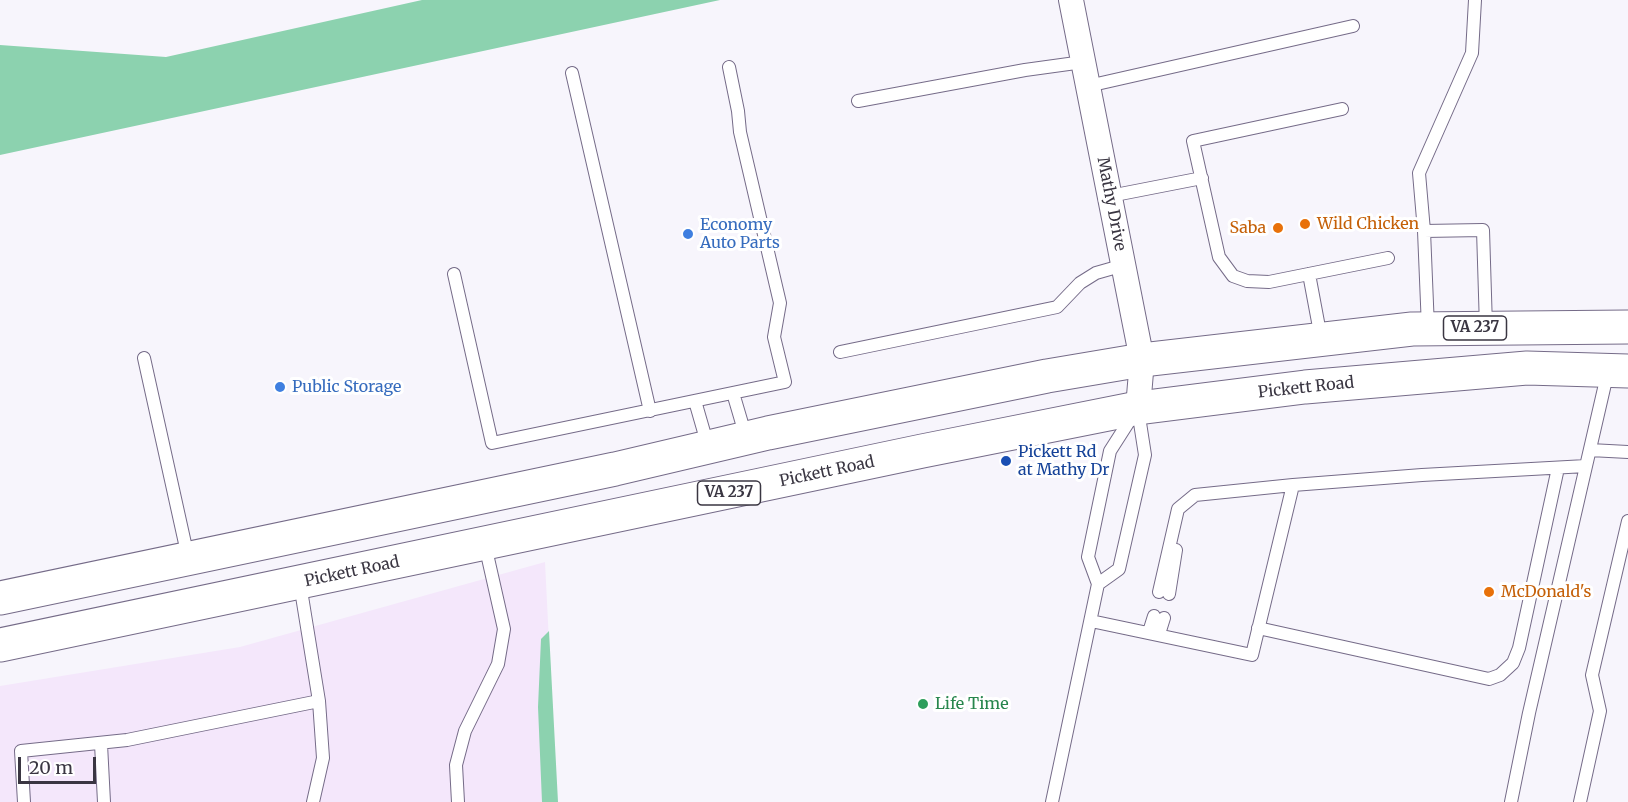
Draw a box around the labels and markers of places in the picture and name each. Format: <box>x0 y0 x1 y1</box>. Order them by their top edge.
place label: Wild Chicken <box>1317 214 1419 234</box>
place label: Economy Auto Parts <box>700 215 780 253</box>
marker: Wild Chicken <box>1298 217 1312 231</box>
place label: Saba <box>1229 218 1266 238</box>
marker: Saba <box>1271 221 1285 235</box>
marker: Economy Auto Parts <box>681 227 695 241</box>
place label: Public Storage <box>292 377 401 397</box>
marker: Public Storage <box>273 380 287 394</box>
place label: Pickett Rd at Mathy Dr <box>1018 442 1109 480</box>
marker: Pickett Rd at Mathy Dr <box>999 454 1013 468</box>
place label: McDonald's <box>1501 582 1591 602</box>
marker: McDonald's <box>1482 585 1496 599</box>
place label: Life Time <box>935 694 1009 714</box>
marker: Life Time <box>916 697 930 711</box>

